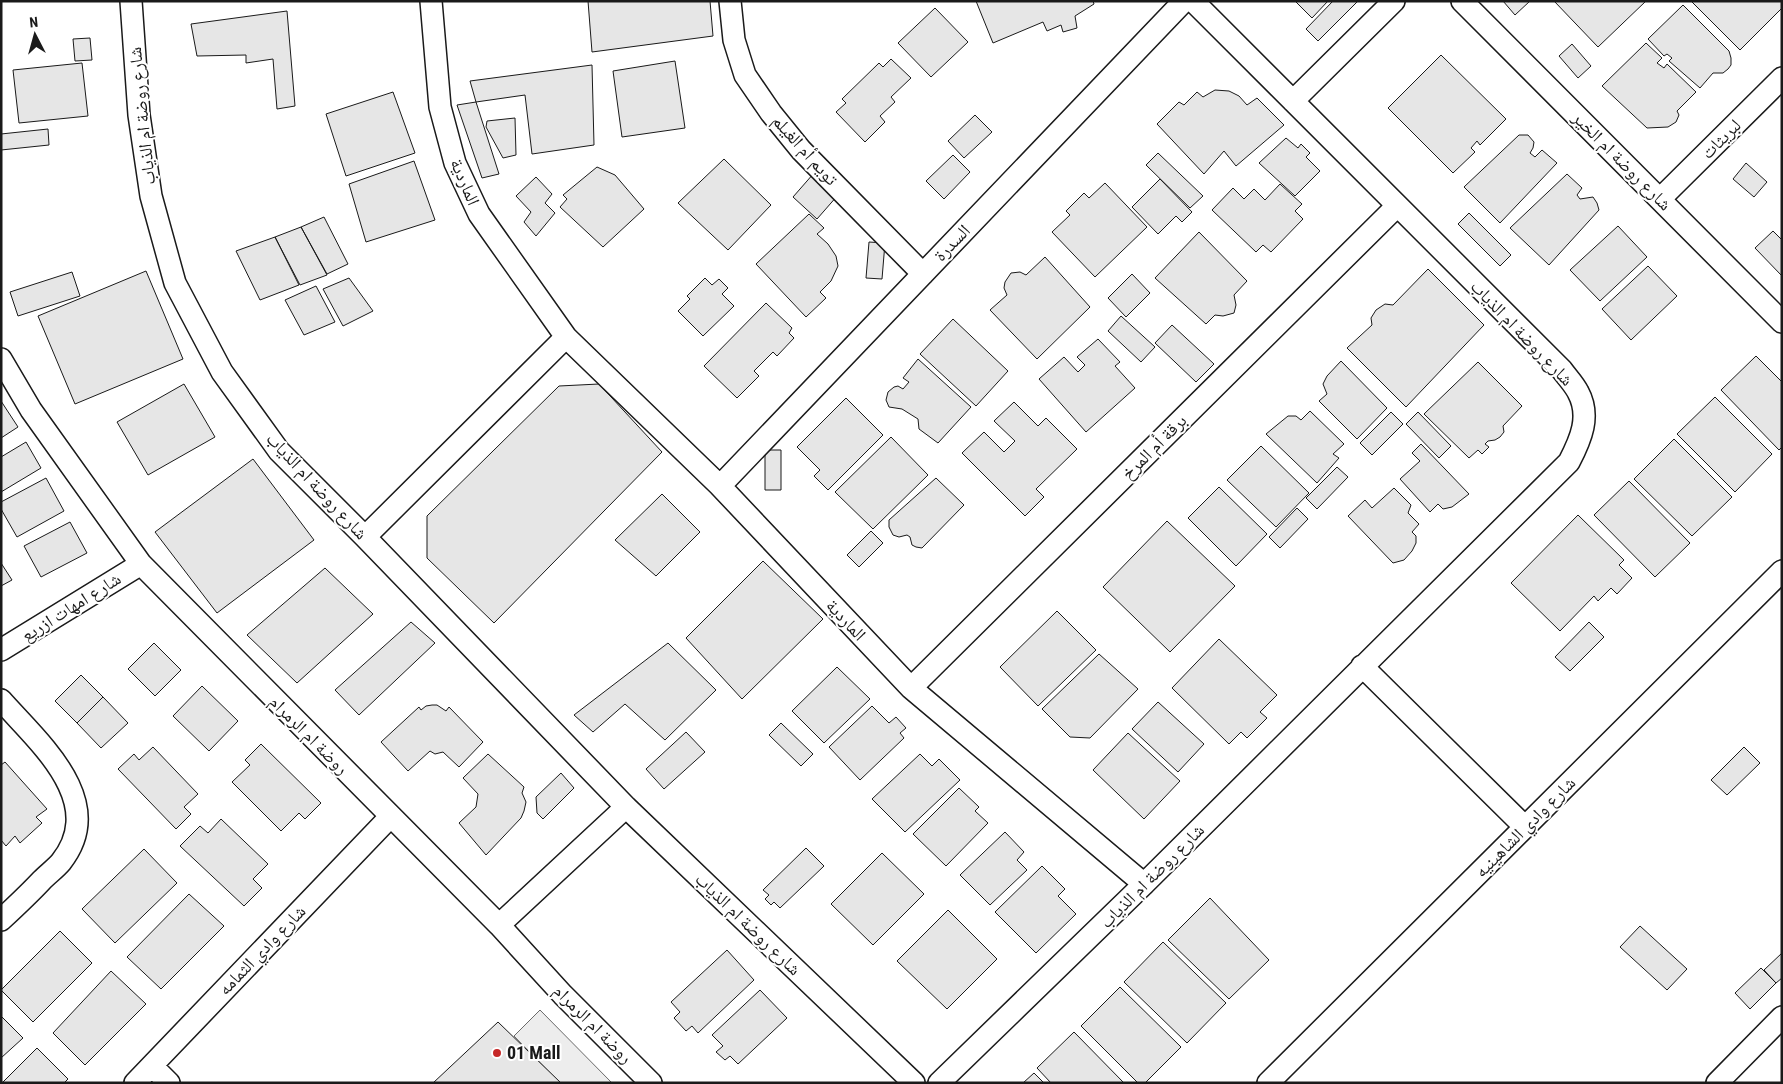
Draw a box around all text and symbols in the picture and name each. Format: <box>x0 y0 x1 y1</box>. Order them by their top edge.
north arrow <box>10 10 60 60</box>
text: N <box>29 14 39 30</box>
street label: شارع روضة ام الذياب <box>124 46 161 186</box>
street label: شارع روضة ام الخير <box>1566 106 1676 216</box>
street label: تويم أم الغيلم <box>767 110 842 191</box>
street label: لبريثات <box>1696 114 1745 163</box>
street label: الماردية <box>446 155 485 208</box>
street label: السدرة <box>929 220 974 265</box>
street label: شارع روضة ام الذياب <box>1465 276 1578 391</box>
street label: برقة أم المرخ <box>1117 410 1192 485</box>
street label: شارع روضة ام الذياب <box>261 428 372 545</box>
street label: شارع امهات ازريع <box>17 568 125 647</box>
street label: الماردية <box>822 595 871 645</box>
street label: روضة ام الرمرام <box>264 691 353 780</box>
street label: شارع وادي الشاهينيه <box>1470 772 1583 885</box>
street label: شارع روضة ام الذياب <box>1095 819 1209 933</box>
street label: شارع روضة ام الذياب <box>690 868 805 981</box>
street label: شارع وادي الثمامه <box>214 900 313 1002</box>
street label: روضة ام الرمرام <box>548 980 637 1069</box>
place label: 01 Mall <box>507 1042 561 1063</box>
marker: 01 Mall <box>491 1047 503 1059</box>

